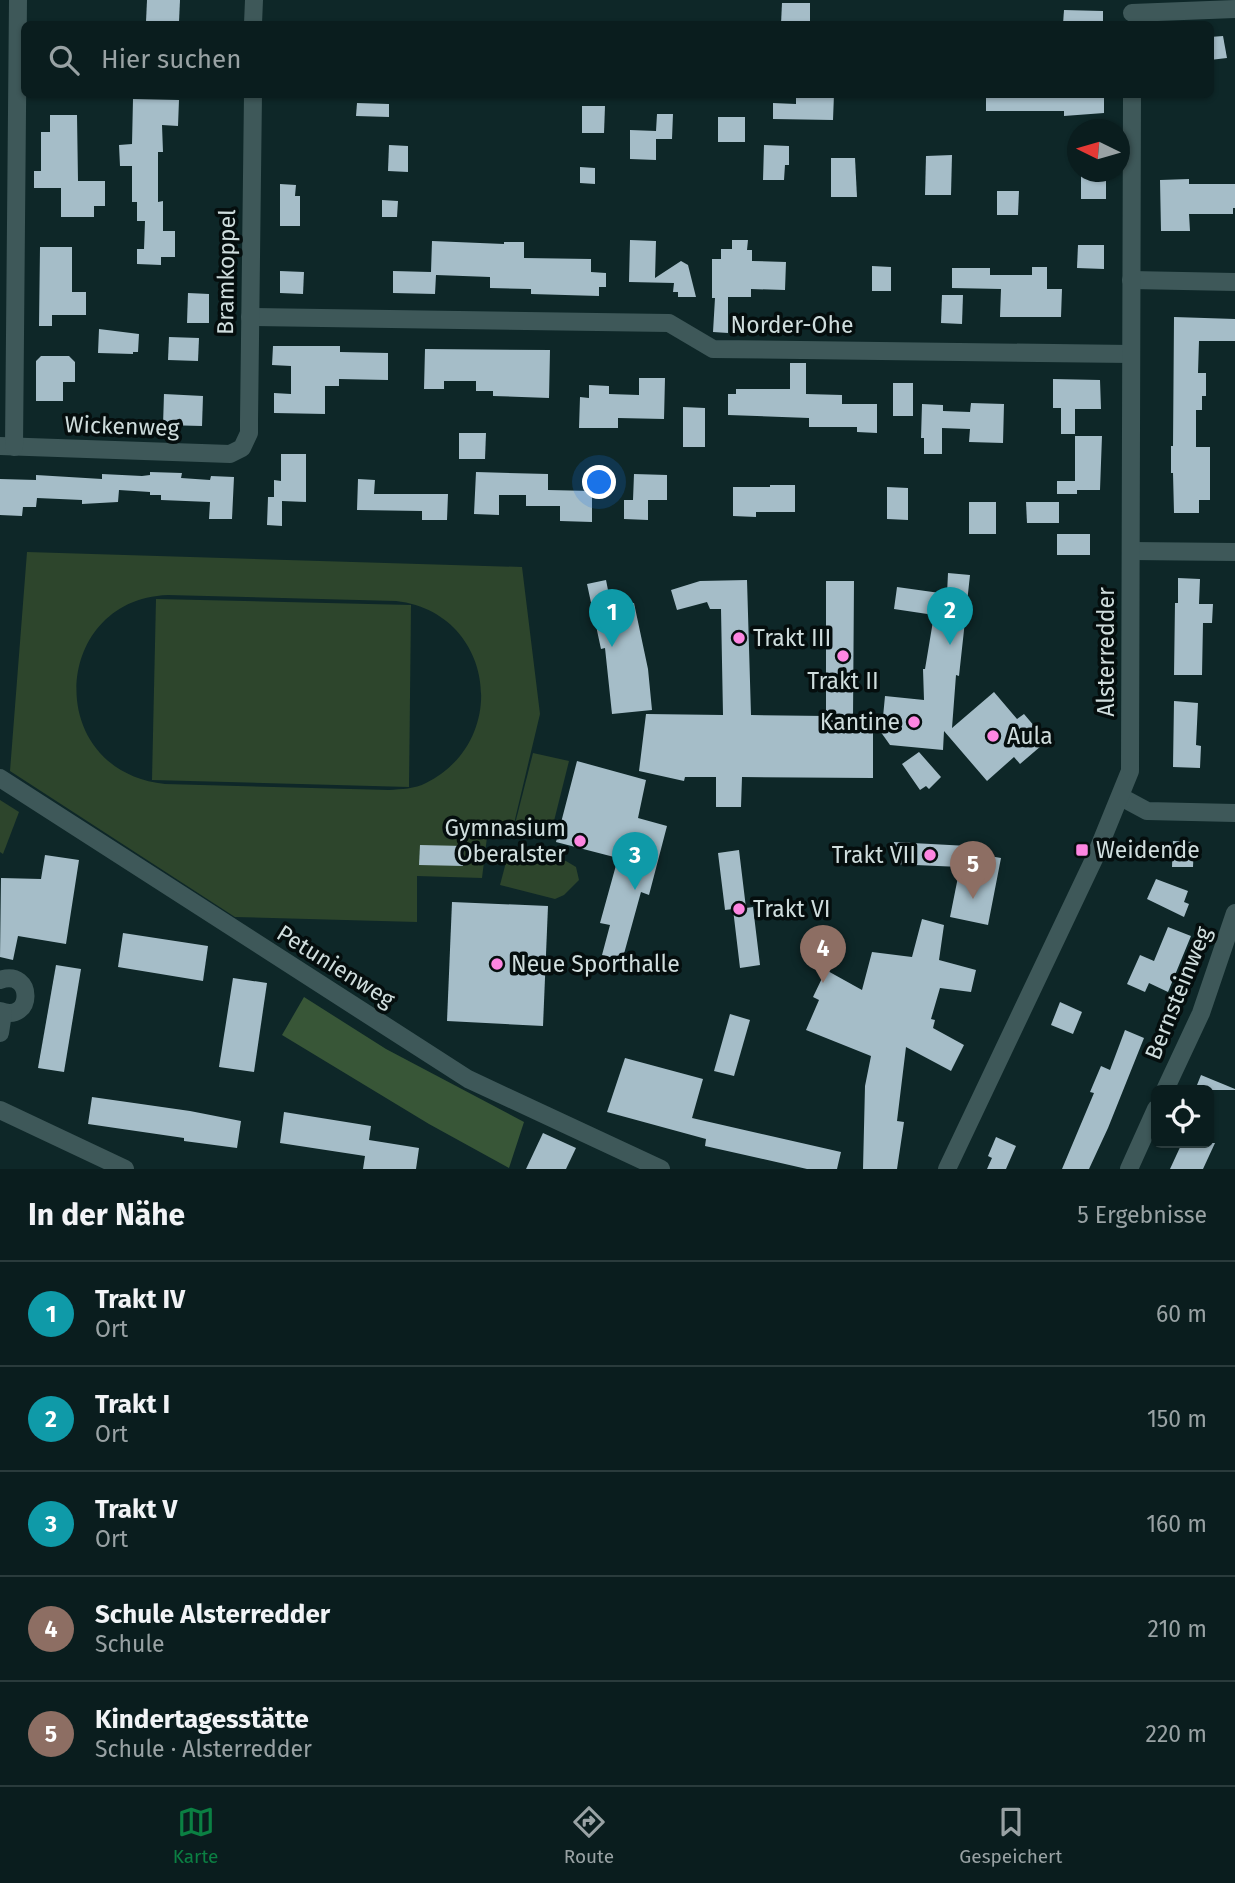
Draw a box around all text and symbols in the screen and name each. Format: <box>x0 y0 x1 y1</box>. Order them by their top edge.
search box <box>21 21 1214 98</box>
icon: search <box>45 41 83 79</box>
text: Hier suchen <box>101 44 241 75</box>
north arrow <box>1067 119 1130 182</box>
street label: Bramkoppel <box>211 209 241 335</box>
street label: Norder-Ohe <box>731 311 853 339</box>
street label: Wickenweg <box>64 410 180 442</box>
your location <box>582 465 616 499</box>
pin: 2 <box>927 587 973 645</box>
street label: Alsterredder <box>1092 587 1120 717</box>
pin: 1 <box>589 589 635 647</box>
place label: Trakt III <box>753 624 831 652</box>
marker: Trakt III <box>731 630 747 646</box>
marker: Trakt II <box>835 648 851 664</box>
place label: Trakt II <box>807 667 879 695</box>
place label: Kantine <box>820 708 900 736</box>
marker: Kantine <box>906 714 922 730</box>
place label: Aula <box>1007 722 1053 750</box>
marker: Aula <box>985 728 1001 744</box>
place label: Gymnasium Oberalster <box>444 814 566 868</box>
pin: 3 <box>612 832 658 890</box>
marker: Gymnasium Oberalster <box>572 833 588 849</box>
place label: Weidende <box>1096 836 1200 864</box>
place label: Trakt VII <box>832 841 916 869</box>
pin: 5 <box>950 841 996 899</box>
marker: Weidende <box>1074 842 1090 858</box>
marker: Trakt VII <box>922 847 938 863</box>
place label: Trakt VI <box>753 895 831 923</box>
marker: Trakt VI <box>731 901 747 917</box>
street label: Petunienweg <box>272 919 400 1013</box>
street label: Bernsteinweg <box>1139 922 1217 1064</box>
pin: 4 <box>800 925 846 983</box>
place label: Neue Sporthalle <box>511 950 680 978</box>
marker: Neue Sporthalle <box>489 956 505 972</box>
map controls <box>1151 1085 1214 1148</box>
button: locate <box>1151 1085 1214 1148</box>
text: In der Nähe <box>28 1197 185 1233</box>
text: 5 Ergebnisse <box>1077 1201 1207 1229</box>
text: Trakt IV <box>95 1284 185 1315</box>
text: 1 <box>46 1300 56 1328</box>
text: 60 m <box>1156 1300 1207 1328</box>
text: Ort <box>95 1315 128 1343</box>
text: Trakt I <box>95 1389 170 1420</box>
text: 2 <box>45 1405 57 1433</box>
text: 150 m <box>1147 1405 1207 1433</box>
text: Ort <box>95 1420 128 1448</box>
text: Trakt V <box>95 1494 177 1525</box>
text: 3 <box>45 1510 57 1538</box>
text: 160 m <box>1146 1510 1207 1538</box>
text: Ort <box>95 1525 128 1553</box>
text: Schule Alsterredder <box>95 1599 330 1630</box>
text: 4 <box>45 1615 58 1643</box>
text: 210 m <box>1148 1615 1207 1643</box>
text: Schule <box>95 1630 165 1658</box>
text: Kindertagesstätte <box>95 1704 309 1735</box>
text: 5 <box>45 1720 57 1748</box>
text: 220 m <box>1146 1720 1207 1748</box>
text: Schule · Alsterredder <box>95 1735 312 1763</box>
tab: Karte <box>173 1803 218 1868</box>
tab: Route <box>564 1803 614 1868</box>
tab: Gespeichert <box>959 1803 1062 1868</box>

